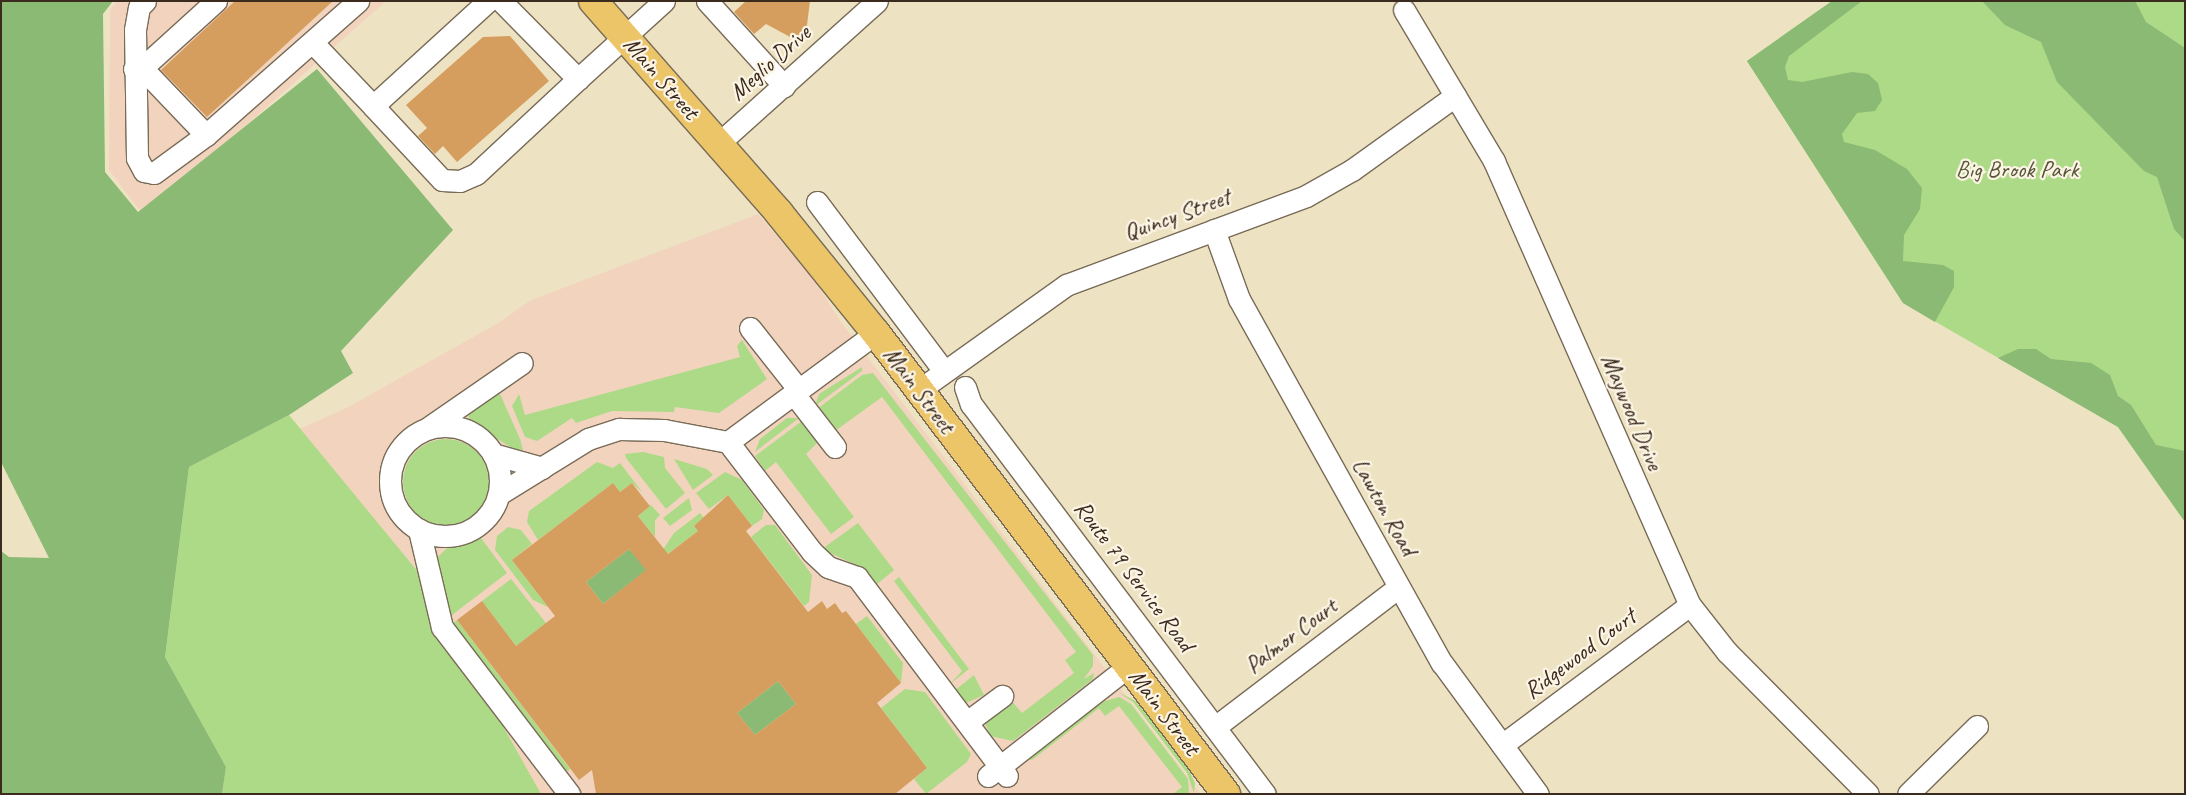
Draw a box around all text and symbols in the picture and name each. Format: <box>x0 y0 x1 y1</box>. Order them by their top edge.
street label: Meglio Drive <box>723 19 817 107</box>
street label: Main Street <box>617 30 705 126</box>
park label: Big Brook Park <box>1956 156 2078 184</box>
street label: Quincy Street <box>1120 183 1234 247</box>
street label: Main Street <box>877 341 961 439</box>
street label: Maywood Drive <box>1595 350 1669 474</box>
street label: Lawton Road <box>1346 454 1422 560</box>
street label: Route 79 Service Road <box>1068 495 1200 657</box>
street label: Palmor Court <box>1239 592 1343 680</box>
street label: Ridgewood Court <box>1518 602 1642 706</box>
street label: Main Street <box>1122 663 1206 761</box>

